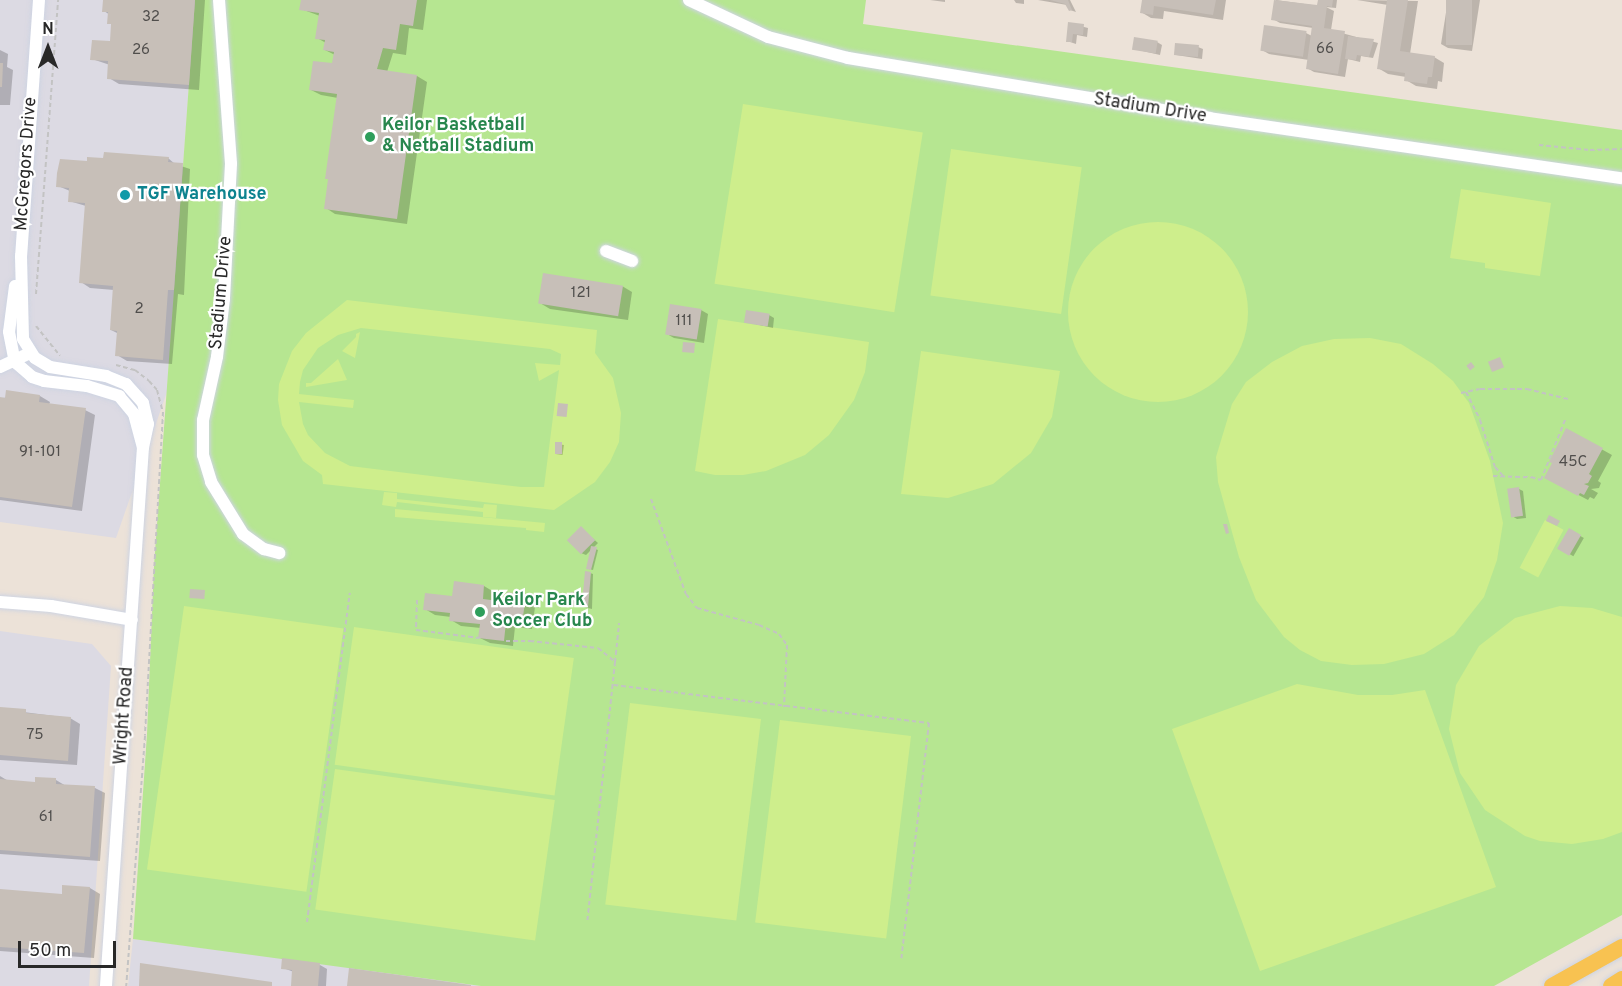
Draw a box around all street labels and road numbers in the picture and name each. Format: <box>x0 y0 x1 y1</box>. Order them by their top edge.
street label: Stadium Drive <box>1092 89 1208 129</box>
street label: McGregors Drive <box>12 96 42 232</box>
street label: Stadium Drive <box>206 235 238 351</box>
street label: Wright Road <box>111 666 139 766</box>

